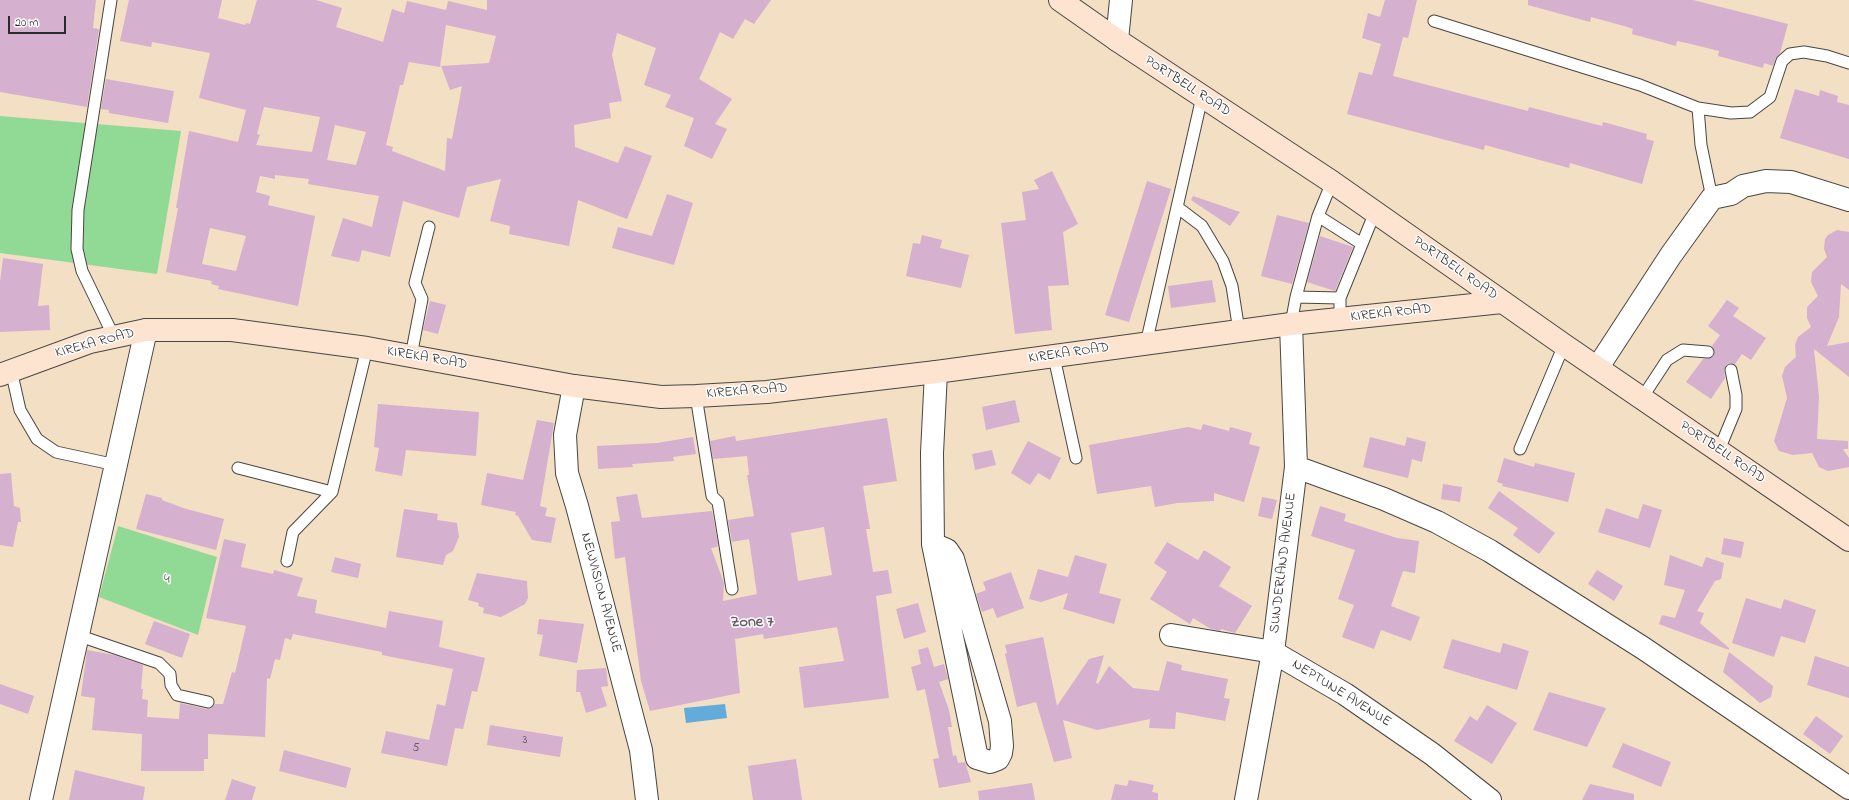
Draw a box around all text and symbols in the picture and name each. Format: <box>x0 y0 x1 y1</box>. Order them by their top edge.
scale bar <box>10 8 68 34</box>
text: 20 m <box>15 14 38 32</box>
street label: PORTBELL ROAD <box>1141 53 1233 121</box>
street label: PORTBELL ROAD <box>1410 234 1500 304</box>
street label: KIREKA ROAD <box>1350 301 1432 327</box>
street label: KIREKA ROAD <box>54 325 136 363</box>
street label: KIREKA ROAD <box>1028 340 1110 368</box>
street label: KIREKA ROAD <box>386 344 468 374</box>
street label: KIREKA ROAD <box>706 381 788 403</box>
street label: PORTBELL ROAD <box>1676 418 1768 488</box>
street label: SUNDERLAND AVENUE <box>1267 492 1301 634</box>
street label: NEWVISION AVENUE <box>576 531 624 655</box>
park label: 4 <box>164 573 170 589</box>
district label: Zone 7 <box>730 613 774 633</box>
street label: NEPTUNE AVENUE <box>1288 657 1394 731</box>
house number: 3 <box>523 734 527 748</box>
house number: 5 <box>413 742 419 756</box>

